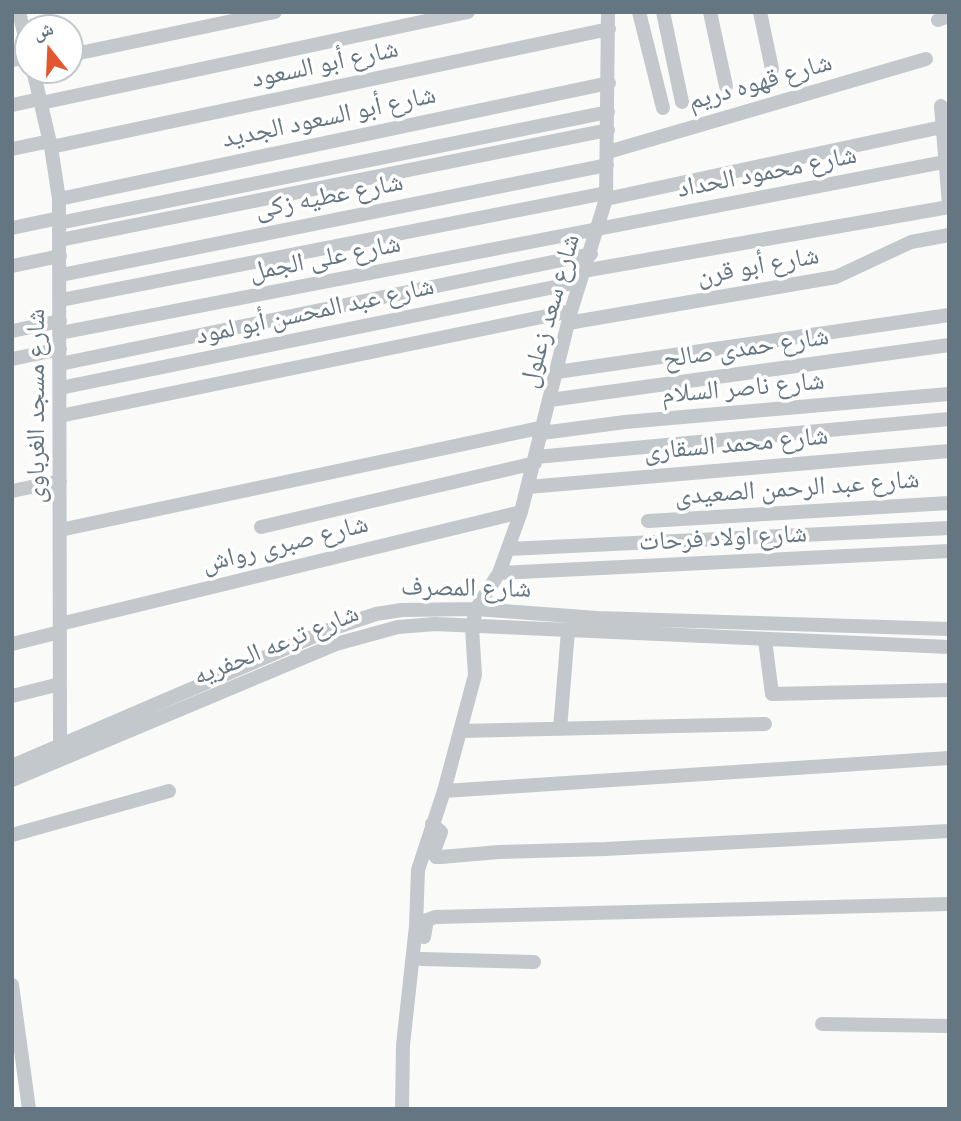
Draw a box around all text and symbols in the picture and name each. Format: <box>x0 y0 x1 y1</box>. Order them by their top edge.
north arrow <box>14 14 84 84</box>
text: ش <box>30 16 56 45</box>
street label: شارع أبو السعود <box>249 33 401 95</box>
street label: شارع قهوه دريم <box>684 47 836 117</box>
street label: شارع أبو السعود الجديد <box>219 79 439 155</box>
street label: شارع محمود الحداد <box>675 139 859 205</box>
street label: شارع عطيه زكى <box>252 166 406 226</box>
street label: شارع على الجمل <box>247 228 403 288</box>
street label: شارع سعد زعلول <box>513 231 587 391</box>
street label: شارع أبو قرن <box>695 240 821 292</box>
street label: شارع عبد المحسن أبو لمود <box>193 271 437 351</box>
street label: شارع مسجد الغرباوى <box>20 309 52 503</box>
street label: شارع حمدى صالح <box>661 321 831 375</box>
street label: شارع ناصر السلام <box>660 365 826 411</box>
street label: شارع محمد السقارى <box>642 420 830 468</box>
street label: شارع عبد الرحمن الصعيدى <box>674 464 920 512</box>
street label: شارع صبرى رواش <box>199 508 371 580</box>
street label: شارع اولاد فرحات <box>638 518 808 558</box>
street label: شارع المصرف <box>400 571 532 605</box>
street label: شارع ترعه الحفريه <box>189 598 363 692</box>

